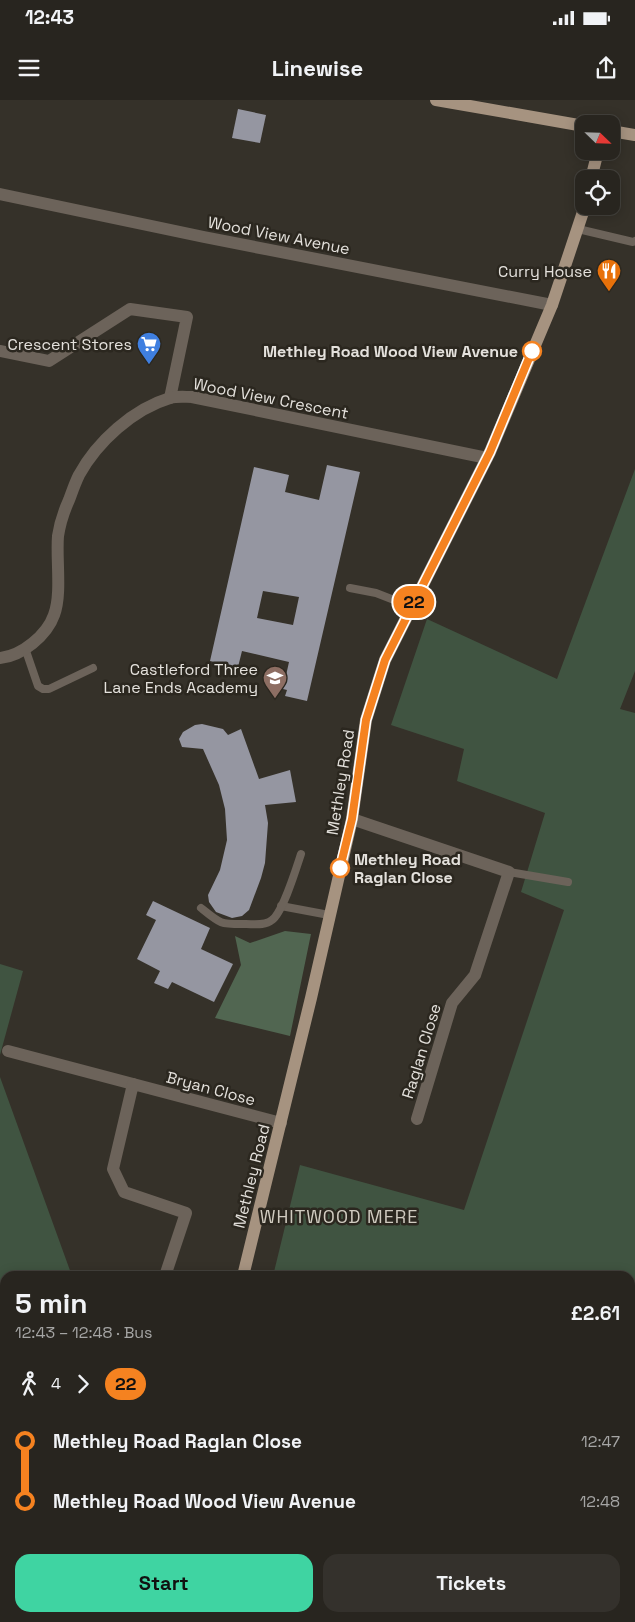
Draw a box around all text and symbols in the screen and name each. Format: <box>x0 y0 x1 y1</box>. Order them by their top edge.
text: 12:43 <box>25 5 74 30</box>
icon: menu <box>15 54 43 82</box>
text: Linewise <box>272 54 363 82</box>
icon: share <box>592 54 620 82</box>
north arrow <box>575 115 620 160</box>
map controls <box>575 115 620 215</box>
button: locate <box>575 170 620 215</box>
street label: Wood View Avenue <box>206 211 352 260</box>
restaurant icon: Curry House <box>596 258 622 292</box>
place label: Curry House <box>498 261 592 282</box>
supermarket icon: Crescent Stores <box>136 331 162 365</box>
place label: Crescent Stores <box>8 334 132 355</box>
place label: Methley Road Wood View Avenue <box>263 341 518 362</box>
marker: Methley Road Wood View Avenue <box>522 341 542 361</box>
street label: Wood View Crescent <box>191 373 350 424</box>
line badge: 22 <box>392 586 436 618</box>
text: 22 <box>403 590 425 613</box>
place label: Castleford Three Lane Ends Academy <box>103 659 258 698</box>
school or university icon: Castleford Three Lane Ends Academy <box>262 665 288 699</box>
street label: Methley Road <box>322 728 359 836</box>
place label: Methley Road Raglan Close <box>354 849 461 888</box>
marker: Methley Road Raglan Close <box>330 858 350 878</box>
street label: Raglan Close <box>397 1001 446 1101</box>
street label: Bryan Close <box>164 1066 258 1110</box>
street label: Methley Road <box>228 1122 275 1230</box>
district label: WHITWOOD MERE <box>260 1205 418 1228</box>
text: 5 min <box>15 1285 88 1321</box>
text: £2.61 <box>571 1301 620 1326</box>
text: 12:43 – 12:48 · Bus <box>15 1322 152 1343</box>
icon: walk <box>15 1370 43 1398</box>
icon: forward <box>69 1370 97 1398</box>
text: 22 <box>115 1372 136 1395</box>
text: 4 <box>51 1373 61 1394</box>
text: Methley Road Raglan Close <box>53 1429 302 1454</box>
text: 12:47 <box>581 1431 620 1452</box>
text: Methley Road Wood View Avenue <box>53 1489 356 1514</box>
text: 12:48 <box>580 1491 620 1512</box>
button: Start <box>15 1554 313 1612</box>
button: Tickets <box>323 1554 620 1612</box>

